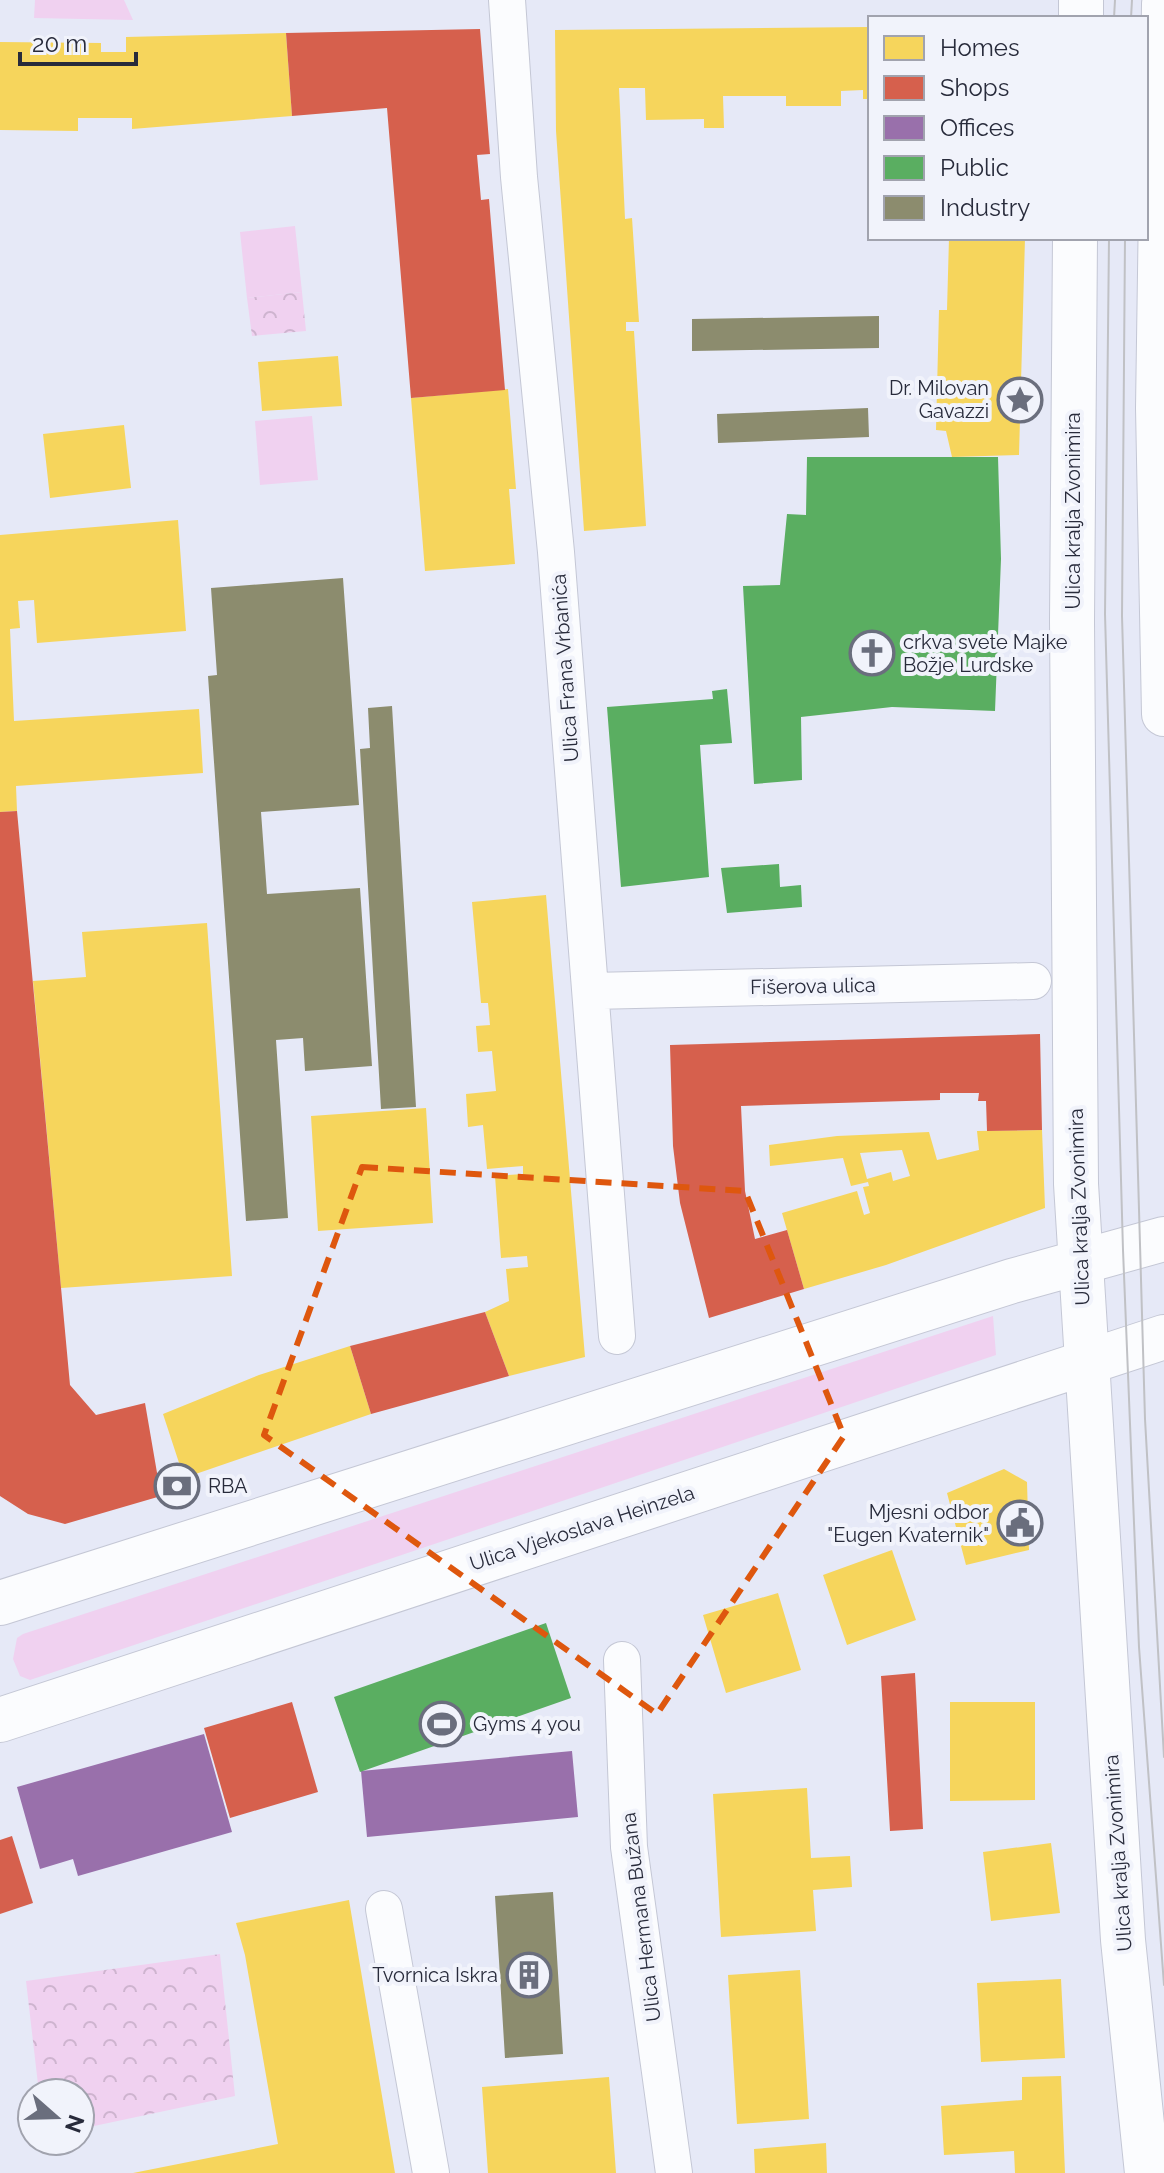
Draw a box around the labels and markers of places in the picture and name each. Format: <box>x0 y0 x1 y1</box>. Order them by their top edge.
place label: Dr. Milovan Gavazzi <box>889 376 989 423</box>
place icon: Dr. Milovan Gavazzi <box>996 376 1044 424</box>
church icon: crkva svete Majke Božje Lurdske <box>848 629 896 677</box>
place label: crkva svete Majke Božje Lurdske <box>903 630 1068 677</box>
bank icon: RBA <box>153 1462 201 1510</box>
place label: RBA <box>208 1474 248 1498</box>
public building icon: Mjesni odbor "Eugen Kvaternik" <box>996 1499 1044 1547</box>
place label: Mjesni odbor "Eugen Kvaternik" <box>827 1500 989 1547</box>
sports icon: Gyms 4 you <box>418 1700 466 1748</box>
place label: Gyms 4 you <box>473 1712 581 1736</box>
building icon: Tvornica Iskra <box>505 1951 553 1999</box>
place label: Tvornica Iskra <box>372 1963 498 1987</box>

